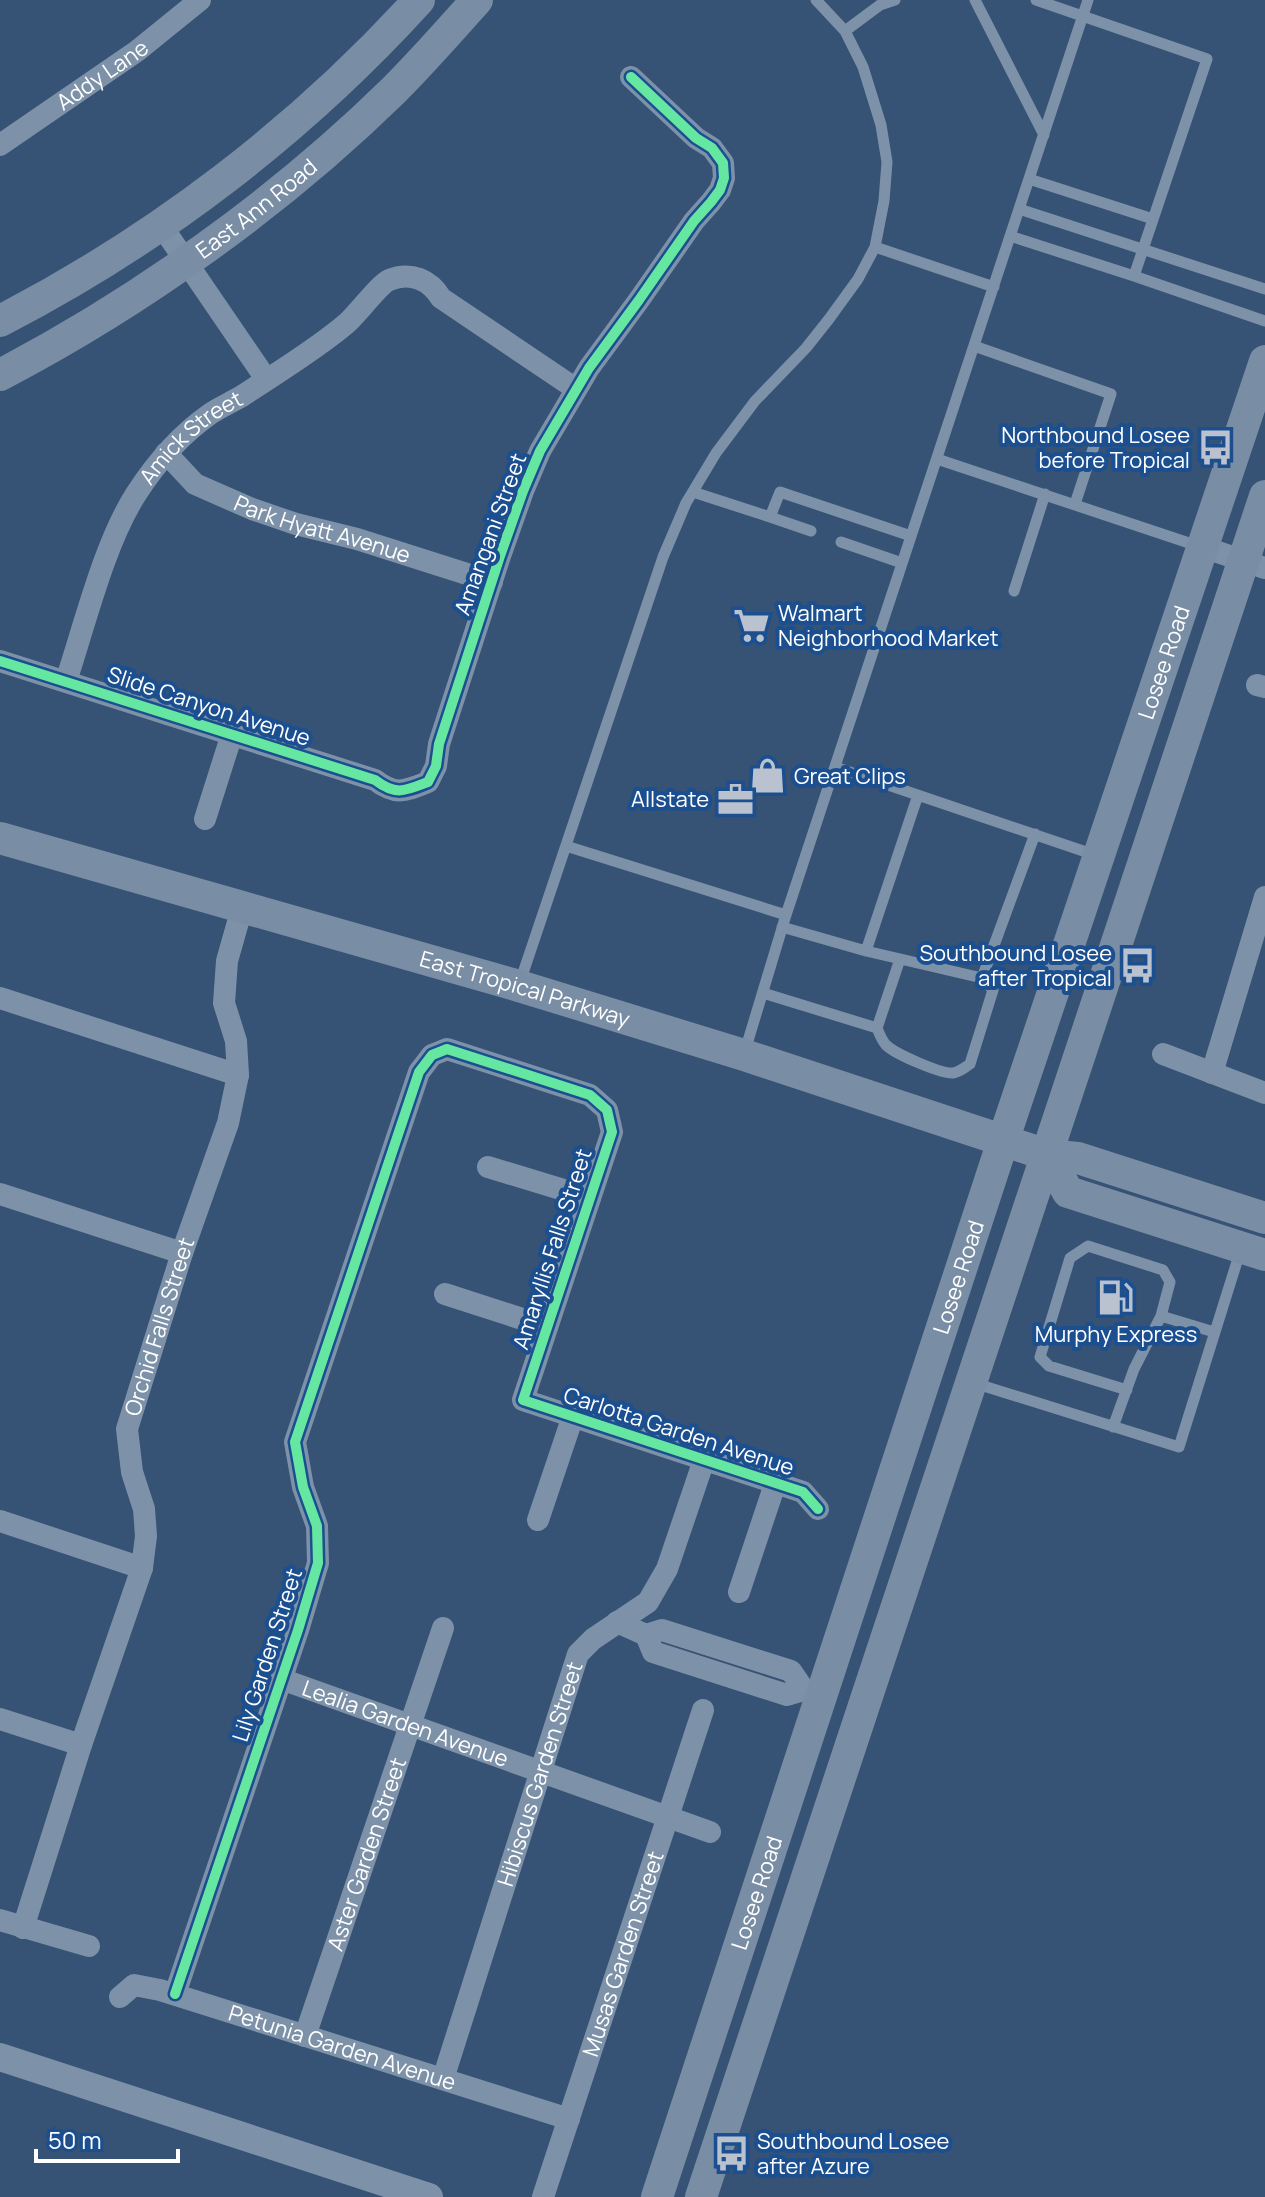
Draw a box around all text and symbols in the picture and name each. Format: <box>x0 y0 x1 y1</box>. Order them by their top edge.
street label: Addy Lane <box>50 33 155 117</box>
street label: East Ann Road <box>190 152 323 265</box>
street label: Amick Street <box>132 384 248 490</box>
place label: Northbound Losee before Tropical <box>1001 420 1190 475</box>
bus stop icon: Northbound Losee before Tropical <box>1197 429 1235 467</box>
street label: Amangani Street <box>447 449 533 619</box>
street label: Park Hyatt Avenue <box>229 488 414 570</box>
place label: Walmart Neighborhood Market <box>778 598 999 653</box>
street label: Losee Road <box>1131 602 1197 723</box>
supermarket icon: Walmart Neighborhood Market <box>733 607 771 645</box>
street label: Slide Canyon Avenue <box>104 659 314 753</box>
shop icon: Great Clips <box>749 757 787 795</box>
place label: Great Clips <box>794 761 906 791</box>
office icon: Allstate <box>716 780 754 818</box>
place label: Allstate <box>631 784 709 814</box>
place label: Southbound Losee after Tropical <box>920 938 1112 993</box>
street label: East Tropical Parkway <box>416 943 634 1034</box>
bus stop icon: Southbound Losee after Tropical <box>1119 947 1157 985</box>
street label: Amaryllis Falls Street <box>505 1145 599 1353</box>
street label: Losee Road <box>926 1216 991 1338</box>
street label: Orchid Falls Street <box>117 1233 201 1419</box>
fuel station icon: Murphy Express <box>1097 1279 1135 1317</box>
place label: Murphy Express <box>1035 1319 1197 1349</box>
street label: Carlotta Garden Avenue <box>560 1380 798 1483</box>
street label: Lily Garden Street <box>225 1564 309 1746</box>
street label: Hibiscus Garden Street <box>490 1658 590 1890</box>
street label: Lealia Garden Avenue <box>298 1673 513 1774</box>
street label: Aster Garden Street <box>320 1753 413 1955</box>
street label: Losee Road <box>724 1832 789 1954</box>
street label: Musas Garden Street <box>575 1847 671 2060</box>
street label: Petunia Garden Avenue <box>225 1998 460 2097</box>
scale bar <box>36 2113 178 2163</box>
text: 50 m <box>48 2123 102 2156</box>
place label: Southbound Losee after Azure <box>757 2126 950 2181</box>
bus stop icon: Southbound Losee after Azure <box>712 2135 750 2173</box>

